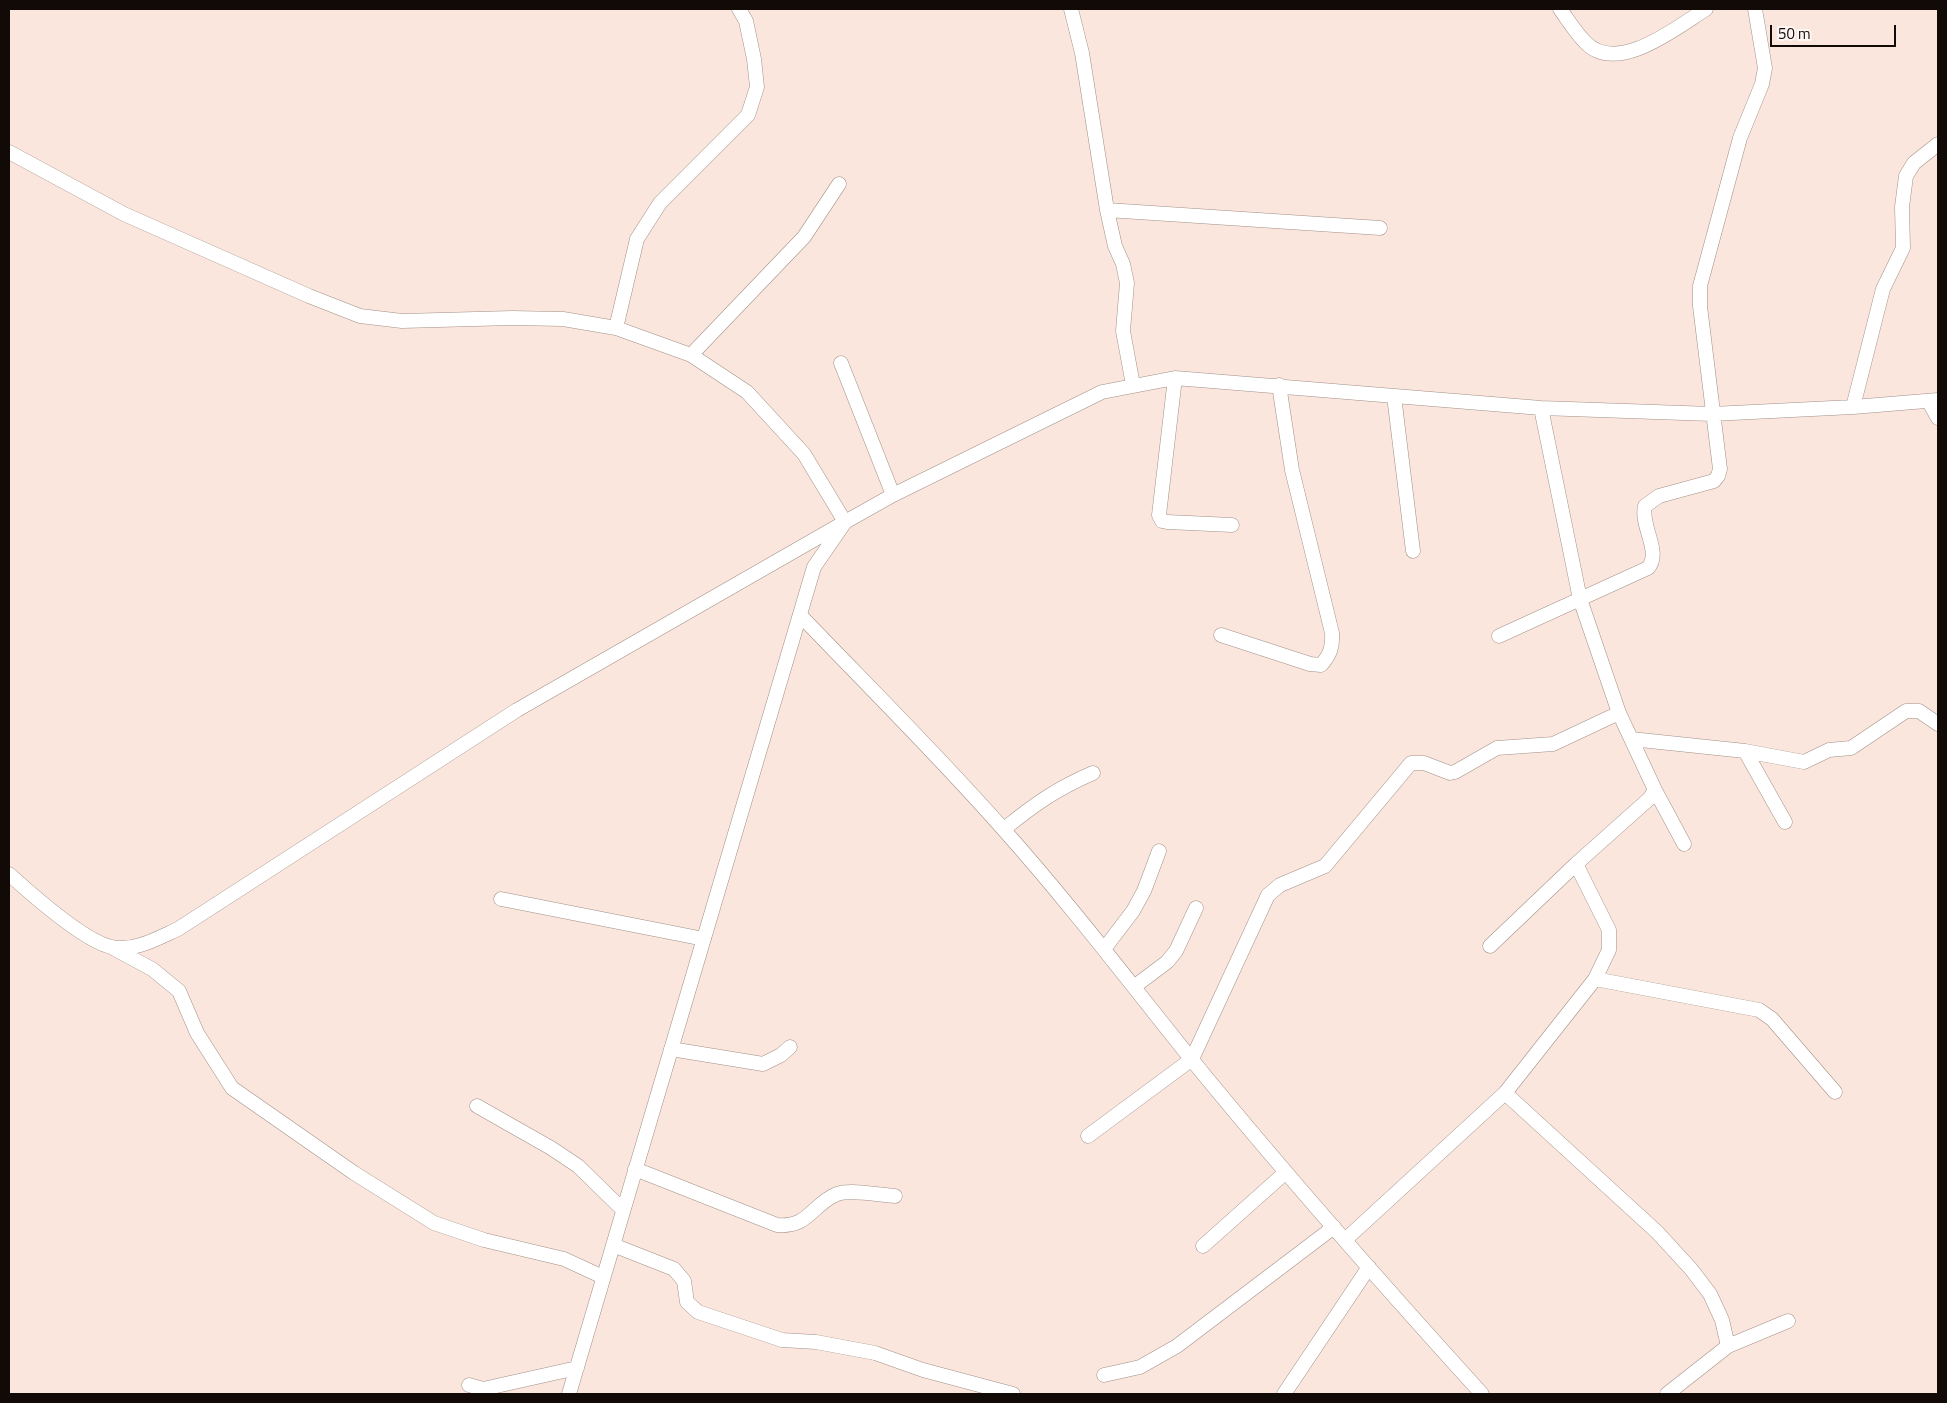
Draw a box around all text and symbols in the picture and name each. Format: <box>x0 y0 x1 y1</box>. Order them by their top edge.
scale bar <box>1772 15 1898 47</box>
text: 50 m <box>1778 22 1811 45</box>

